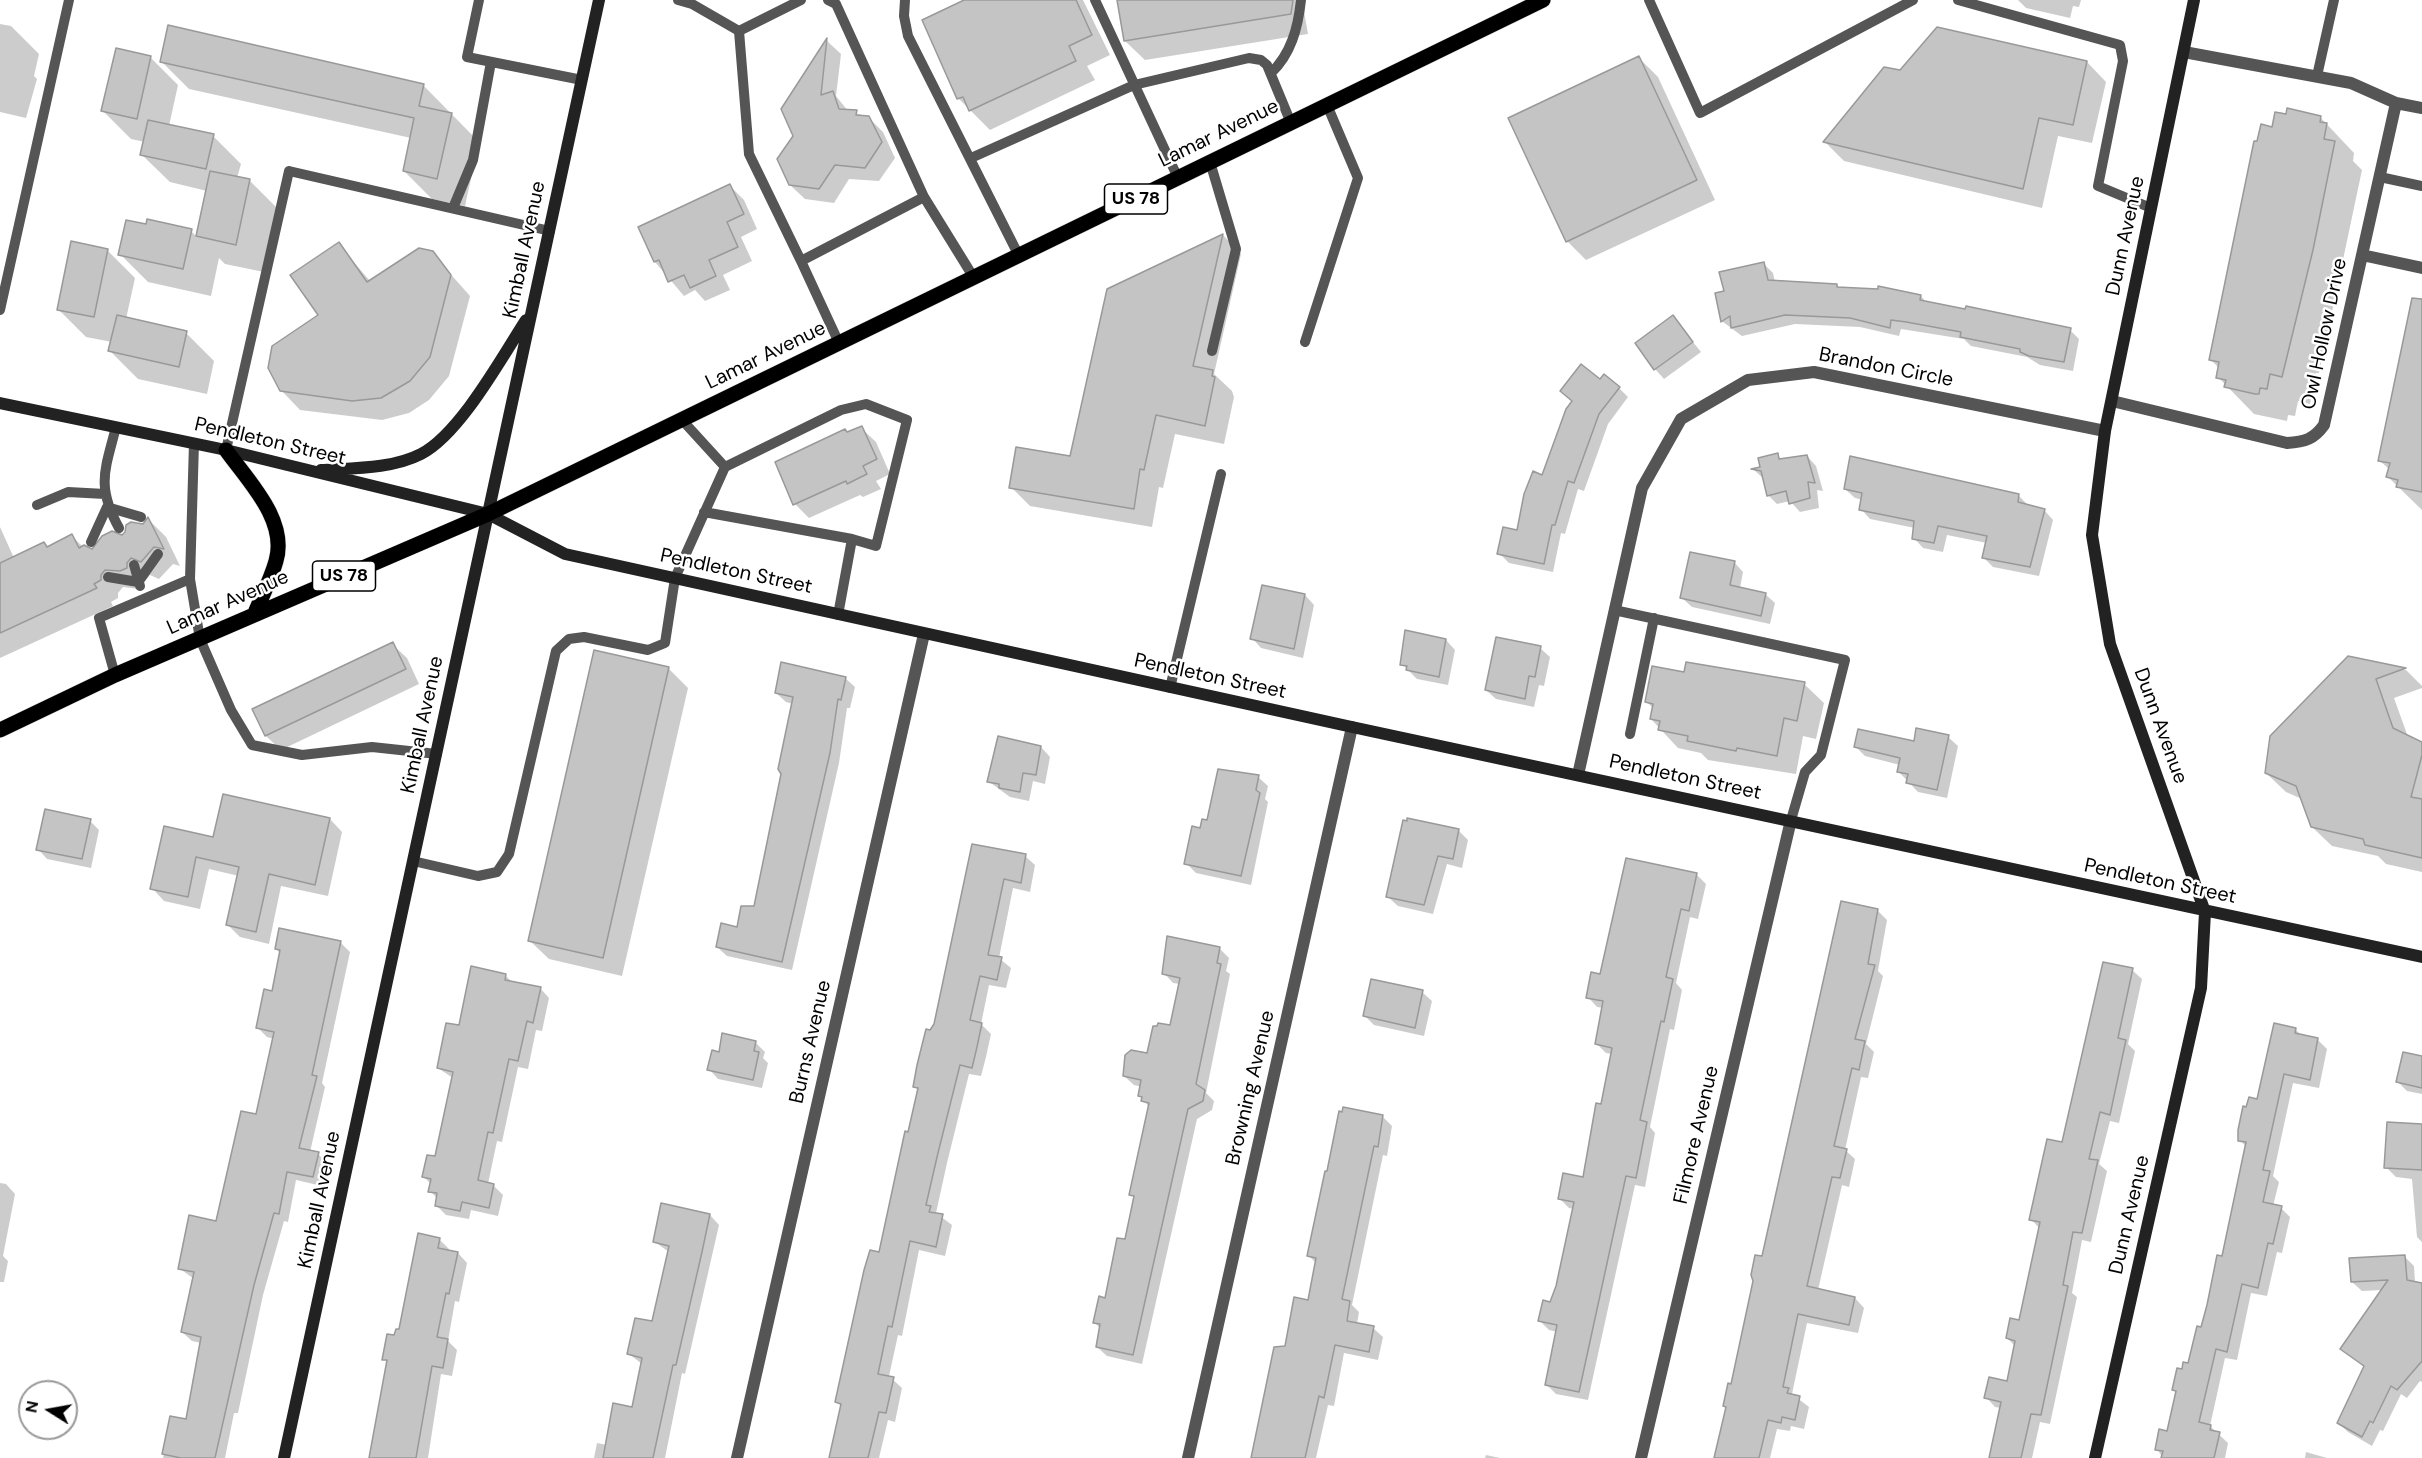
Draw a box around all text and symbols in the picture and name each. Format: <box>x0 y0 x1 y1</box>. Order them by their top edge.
street label: Lamar Avenue <box>1155 95 1283 173</box>
street label: Dunn Avenue <box>2102 174 2150 298</box>
street label: Kimball Avenue <box>499 179 551 321</box>
road number: US 78 <box>1104 184 1168 214</box>
street label: Owl Hollow Drive <box>2297 256 2353 412</box>
street label: Lamar Avenue <box>702 317 830 395</box>
street label: Brandon Circle <box>1817 343 1955 393</box>
street label: Pendleton Street <box>192 413 348 471</box>
street label: Pendleton Street <box>658 544 814 600</box>
road number: US 78 <box>312 561 376 591</box>
street label: Lamar Avenue <box>163 565 293 641</box>
street label: Pendleton Street <box>1132 649 1288 705</box>
street label: Kimball Avenue <box>397 654 449 796</box>
street label: Dunn Avenue <box>2128 665 2192 787</box>
street label: Pendleton Street <box>1607 750 1763 806</box>
street label: Pendleton Street <box>2082 854 2238 910</box>
street label: Burns Avenue <box>785 978 837 1106</box>
street label: Browning Avenue <box>1222 1008 1280 1168</box>
street label: Filmore Avenue <box>1669 1063 1725 1207</box>
street label: Kimball Avenue <box>294 1129 346 1271</box>
street label: Dunn Avenue <box>2105 1153 2155 1277</box>
north arrow <box>18 1380 78 1440</box>
text: N <box>20 1399 43 1415</box>

